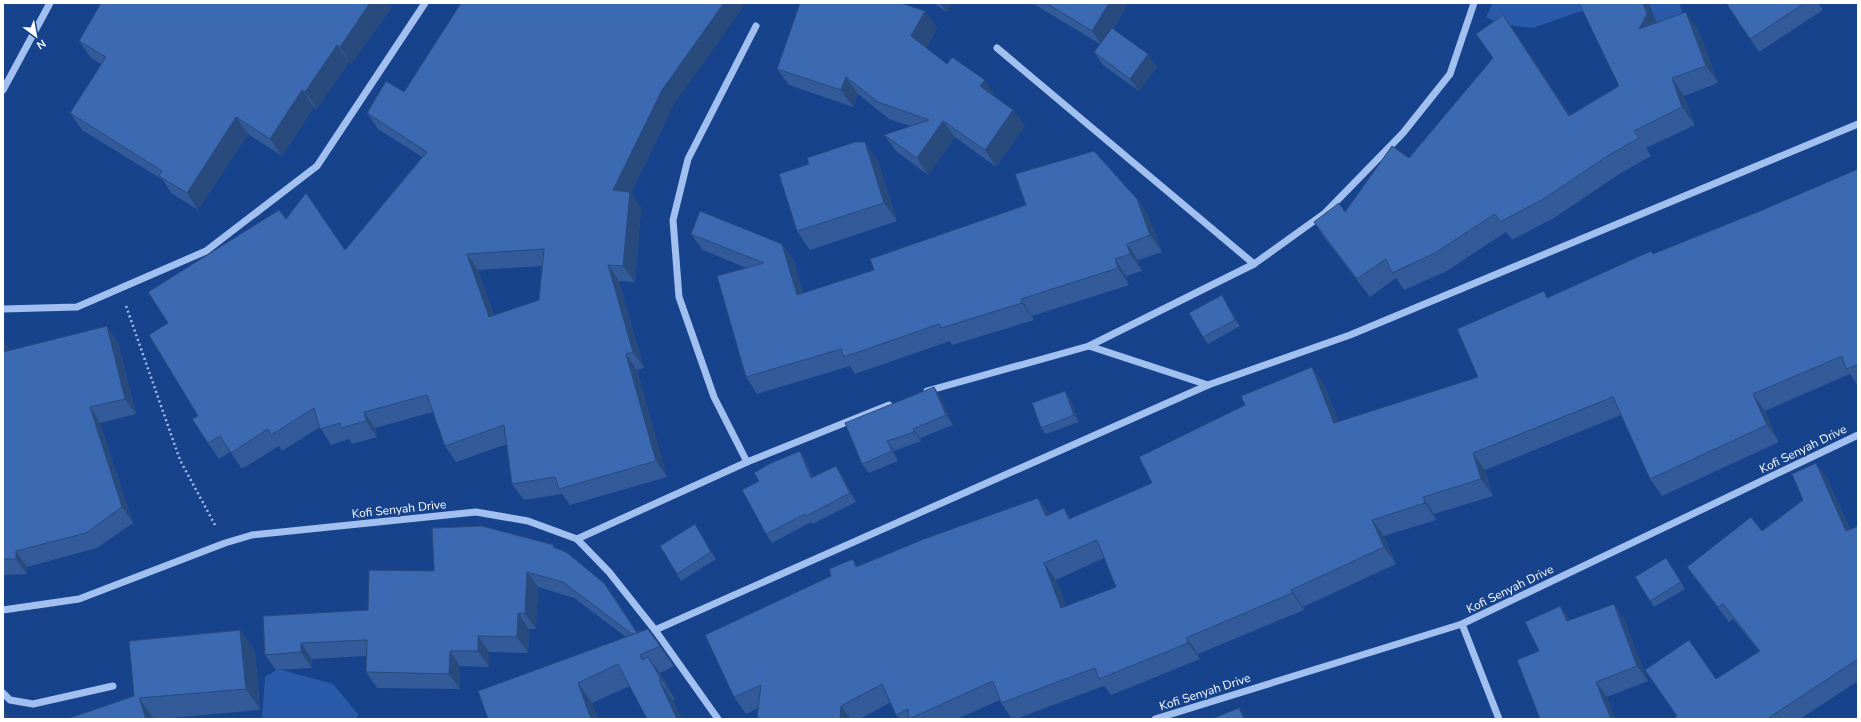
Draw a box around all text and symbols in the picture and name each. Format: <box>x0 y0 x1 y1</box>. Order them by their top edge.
north arrow <box>16 16 56 56</box>
text: N <box>34 36 49 53</box>
street label: Kofi Senyah Drive <box>1757 421 1849 477</box>
street label: Kofi Senyah Drive <box>351 496 447 522</box>
street label: Kofi Senyah Drive <box>1464 561 1556 617</box>
street label: Kofi Senyah Drive <box>1157 670 1253 714</box>

